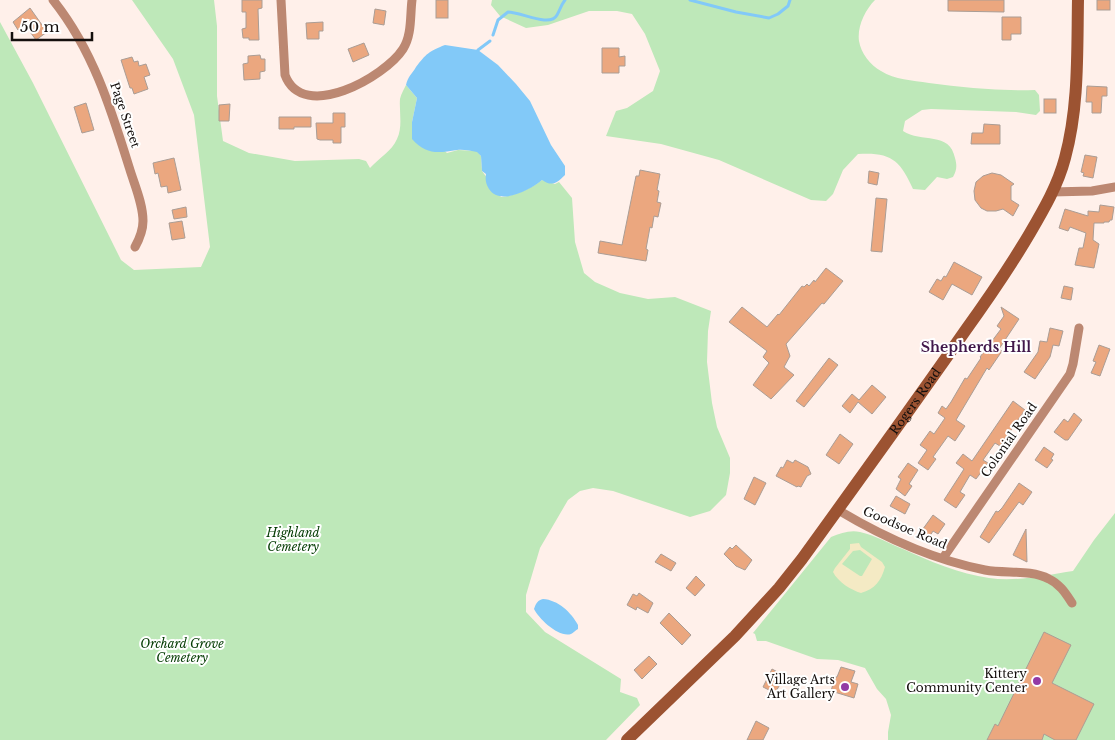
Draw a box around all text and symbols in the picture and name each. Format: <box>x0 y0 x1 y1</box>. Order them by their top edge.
scale bar <box>12 10 92 42</box>
text: 50 m <box>20 17 60 36</box>
street label: Page Street <box>107 80 144 150</box>
district label: Shepherds Hill <box>921 338 1031 356</box>
street label: Rogers Road <box>886 365 944 437</box>
street label: Colonial Road <box>977 400 1040 480</box>
street label: Goodsoe Road <box>861 503 949 552</box>
park label: Highland Cemetery <box>265 525 321 554</box>
park label: Orchard Grove Cemetery <box>140 636 224 665</box>
place label: Kittery Community Center <box>906 666 1027 695</box>
place label: Village Arts Art Gallery <box>764 672 835 701</box>
marker: Kittery Community Center <box>1031 675 1043 687</box>
marker: Village Arts Art Gallery <box>839 681 851 693</box>

